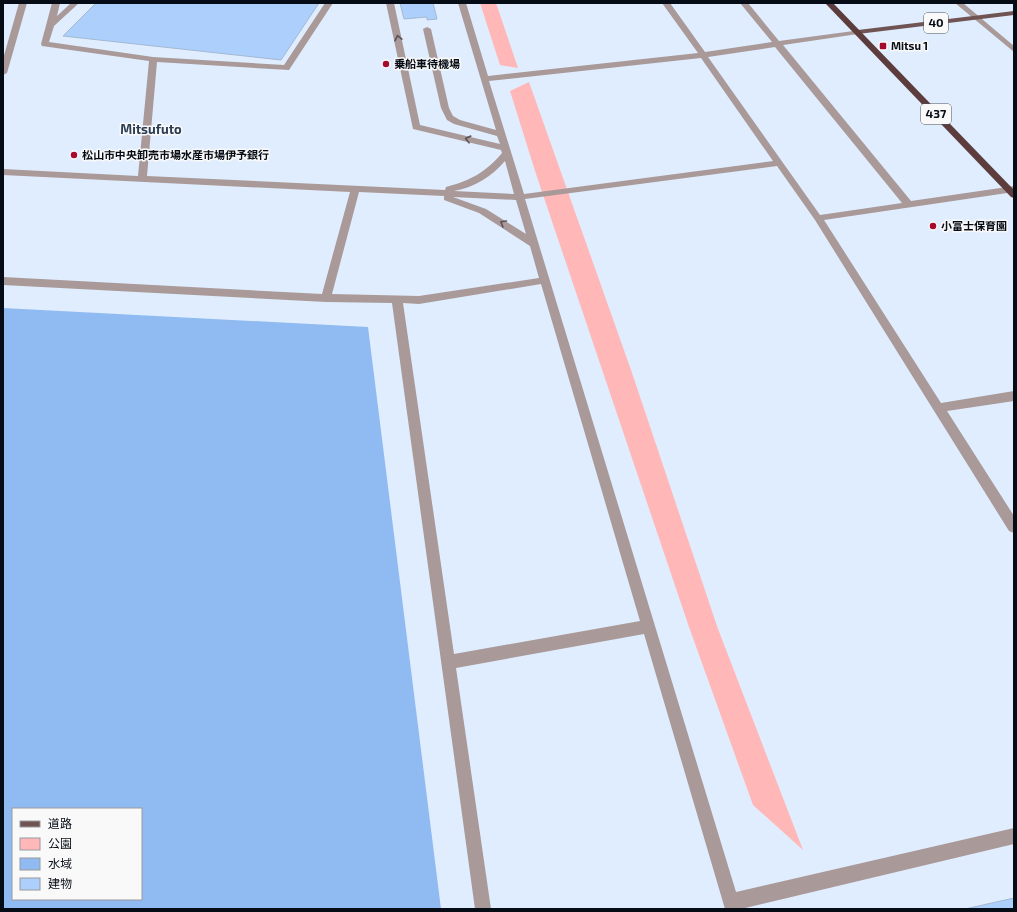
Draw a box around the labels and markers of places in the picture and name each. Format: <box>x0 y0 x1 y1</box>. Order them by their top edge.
place label: Mitsu 1 <box>891 39 928 52</box>
marker: Mitsu 1 <box>878 41 888 51</box>
place label: 乗船車待機場 <box>394 57 460 70</box>
marker: 乗船車待機場 <box>381 59 391 69</box>
place label: 松山市中央卸売市場水産市場伊予銀行 <box>82 148 269 161</box>
marker: 松山市中央卸売市場水産市場伊予銀行 <box>69 150 79 160</box>
place label: 小富士保育園 <box>941 219 1007 232</box>
marker: 小富士保育園 <box>928 221 938 231</box>

